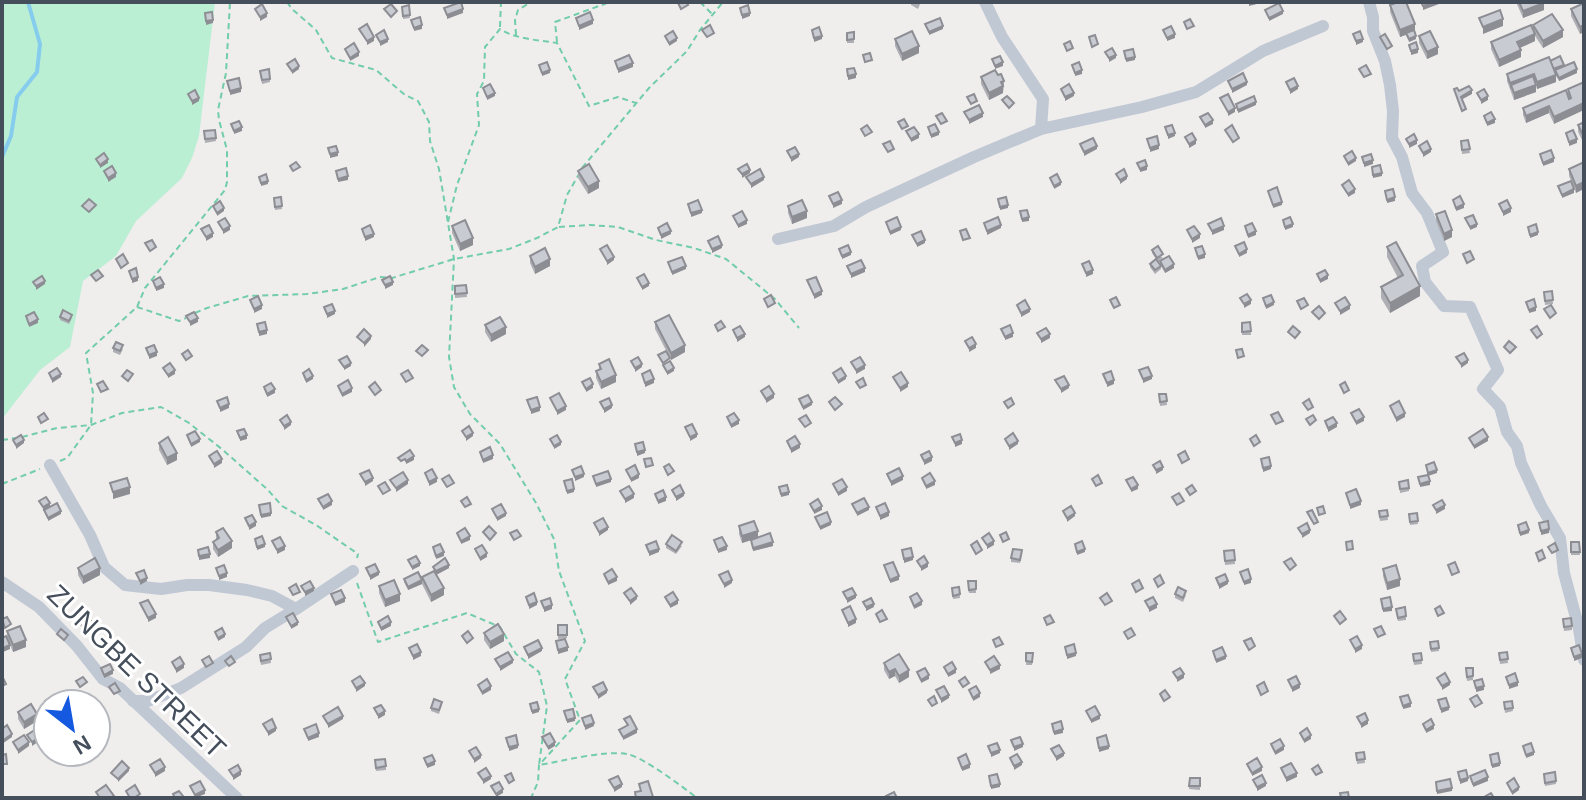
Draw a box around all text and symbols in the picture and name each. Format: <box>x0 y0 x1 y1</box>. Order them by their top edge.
street label: ZUNGBE STREET <box>41 577 233 765</box>
north arrow <box>32 688 112 768</box>

